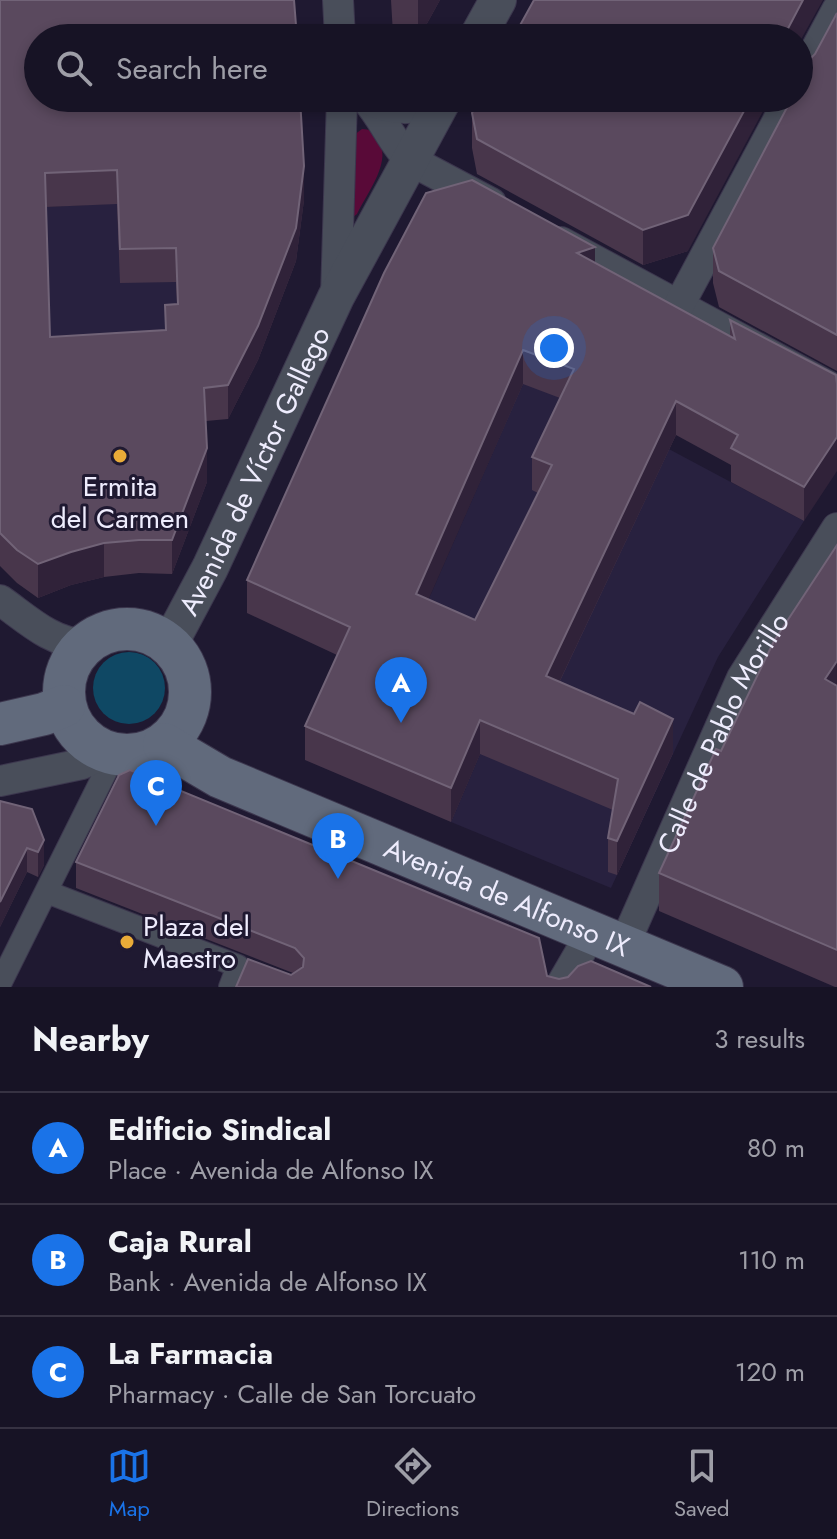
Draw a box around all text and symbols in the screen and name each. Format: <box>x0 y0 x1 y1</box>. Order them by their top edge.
search box <box>24 24 813 112</box>
icon: search <box>52 46 96 90</box>
text: Search here <box>116 47 268 90</box>
street label: Avenida de Víctor Gallego <box>168 320 340 623</box>
your location <box>534 328 574 368</box>
marker: Ermita del Carmen <box>111 447 129 465</box>
place label: Ermita del Carmen <box>51 466 189 539</box>
street label: Calle de Pablo Morillo <box>647 605 799 860</box>
pin: A <box>375 657 427 723</box>
pin: C <box>130 760 182 826</box>
pin: B <box>312 813 364 879</box>
street label: Avenida de Alfonso IX <box>378 828 636 967</box>
place label: Plaza del Maestro <box>143 906 250 979</box>
marker: Plaza del Maestro <box>118 933 136 951</box>
text: Nearby <box>32 1015 149 1064</box>
text: 3 results <box>714 1020 805 1058</box>
text: Edificio Sindical <box>108 1108 331 1151</box>
text: A <box>48 1129 68 1167</box>
text: 80 m <box>747 1129 805 1167</box>
text: Place · Avenida de Alfonso IX <box>108 1151 434 1189</box>
text: Caja Rural <box>108 1220 252 1263</box>
text: B <box>49 1241 67 1279</box>
text: 110 m <box>738 1241 805 1279</box>
text: Bank · Avenida de Alfonso IX <box>108 1263 427 1301</box>
text: La Farmacia <box>108 1332 273 1375</box>
text: C <box>49 1353 67 1391</box>
text: 120 m <box>735 1353 805 1391</box>
text: Pharmacy · Calle de San Torcuato <box>108 1375 476 1413</box>
tab: Map <box>107 1444 151 1524</box>
tab: Directions <box>366 1444 459 1524</box>
tab: Saved <box>674 1444 730 1524</box>

